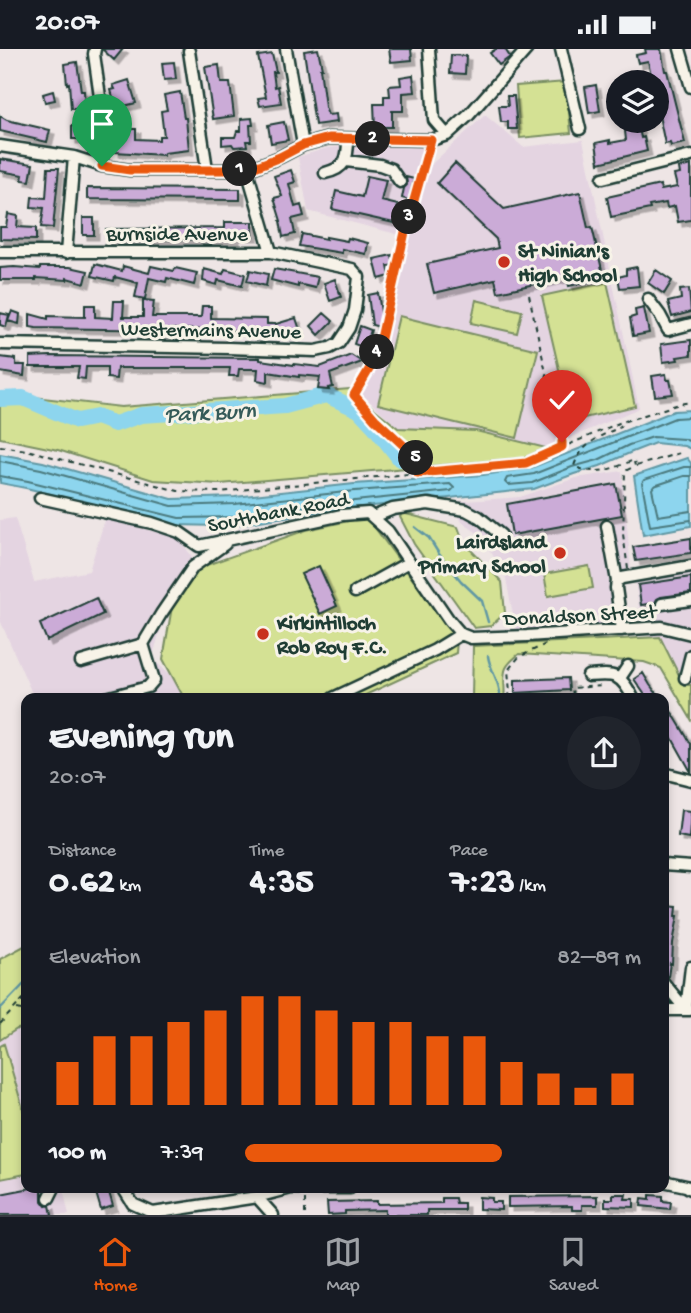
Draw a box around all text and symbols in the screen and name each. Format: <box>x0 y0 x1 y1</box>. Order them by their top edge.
text: 20:07 <box>35 9 99 40</box>
map controls <box>606 70 669 133</box>
button: layers <box>606 70 669 133</box>
pin <box>72 94 132 166</box>
icon: arrive <box>83 105 121 143</box>
pin: 2 <box>356 121 390 157</box>
text: 2 <box>368 127 377 150</box>
pin: 1 <box>222 151 258 187</box>
text: 1 <box>236 157 243 180</box>
pin: 3 <box>392 199 426 235</box>
text: 3 <box>404 205 413 228</box>
street label: Burnside Avenue <box>105 224 249 249</box>
place label: St Ninian's High School <box>518 241 618 290</box>
marker: St Ninian's High School <box>496 254 512 270</box>
street label: Westermains Avenue <box>121 318 302 347</box>
pin: 4 <box>360 335 394 369</box>
text: 4 <box>372 340 381 363</box>
pin <box>532 370 592 442</box>
icon: check <box>543 381 581 419</box>
water label: Park Burn <box>164 399 257 430</box>
pin: 5 <box>398 441 434 475</box>
text: 5 <box>411 446 421 469</box>
street label: Southbank Road <box>206 488 353 540</box>
place label: Lairdsland Primary School <box>418 532 549 581</box>
marker: Lairdsland Primary School <box>552 545 568 561</box>
street label: Donaldson Street <box>501 601 660 634</box>
place label: Kirkintilloch Rob Roy F.C. <box>276 613 388 662</box>
marker: Kirkintilloch Rob Roy F.C. <box>255 626 271 642</box>
button: share <box>567 716 641 790</box>
text: Evening run <box>49 717 233 761</box>
text: 20:07 <box>49 765 106 792</box>
text: Distance <box>49 840 116 863</box>
text: Time <box>250 840 284 863</box>
text: Pace <box>450 840 488 863</box>
text: 0.62 <box>49 863 115 904</box>
text: 4:35 <box>250 863 314 904</box>
text: 7:23 <box>450 863 515 904</box>
text: km <box>115 875 141 898</box>
text: /km <box>515 875 546 898</box>
text: Elevation <box>49 945 140 972</box>
text: 82–89 m <box>557 945 641 972</box>
text: 100 m <box>49 1140 106 1167</box>
text: 7:39 <box>161 1140 204 1167</box>
tab: Home <box>93 1233 137 1298</box>
tab: Map <box>324 1233 362 1298</box>
tab: Saved <box>549 1233 598 1298</box>

